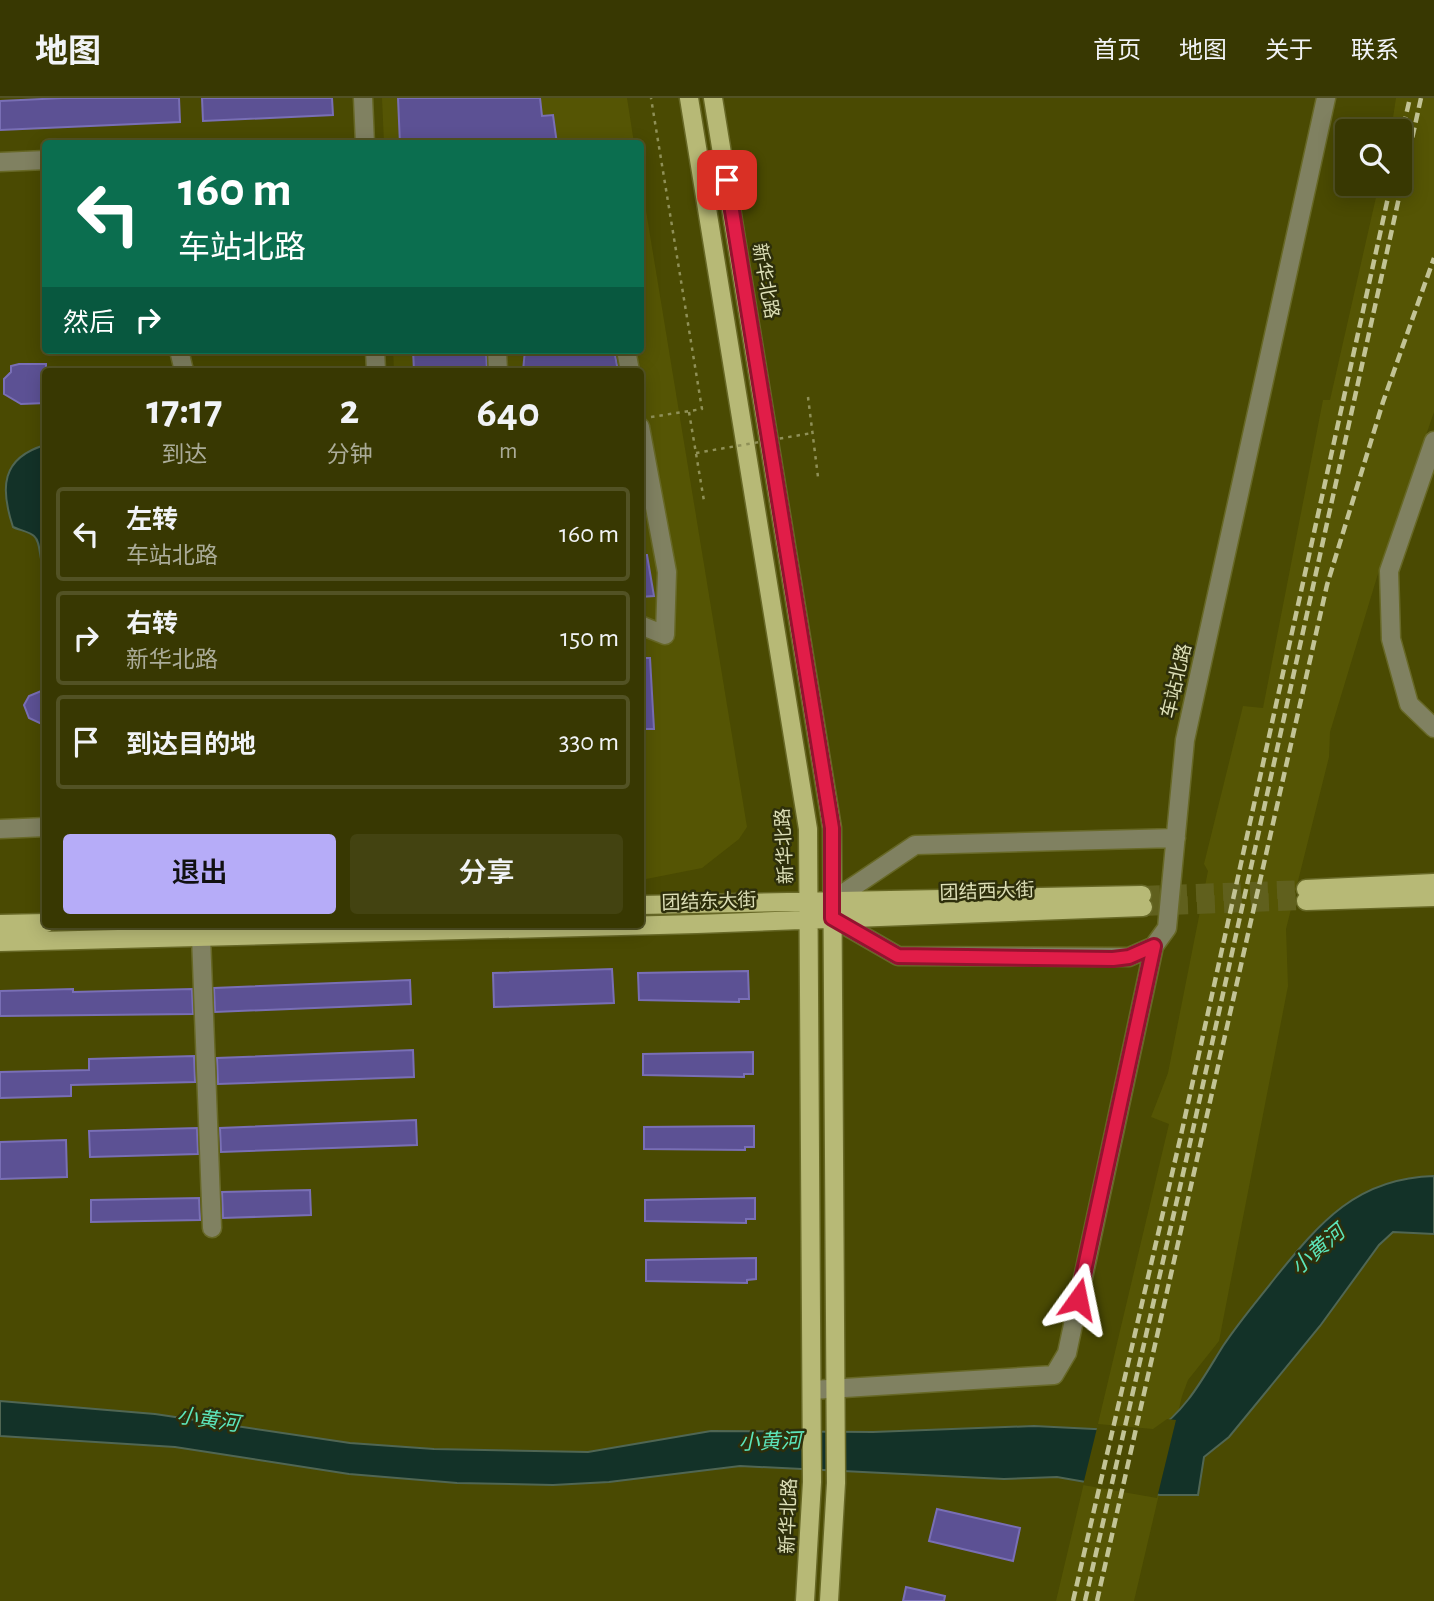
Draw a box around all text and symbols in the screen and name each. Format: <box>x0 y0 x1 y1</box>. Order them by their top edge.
text: 地图 <box>35 36 101 69</box>
text: 首页 <box>1093 39 1141 63</box>
text: 地图 <box>1179 39 1227 63</box>
text: 关于 <box>1265 39 1313 63</box>
text: 联系 <box>1351 39 1399 63</box>
map controls <box>1335 119 1412 196</box>
button: search <box>1335 119 1412 196</box>
pin <box>697 150 757 210</box>
icon: arrive <box>708 161 746 199</box>
text: 160 m <box>178 166 292 215</box>
icon: left <box>63 168 154 259</box>
text: 车站北路 <box>178 232 306 264</box>
street label: 新华北路 <box>749 242 783 320</box>
icon: right <box>129 301 167 339</box>
text: 然后 <box>63 310 115 336</box>
text: 17:17 <box>146 389 222 431</box>
text: 2 <box>340 389 359 431</box>
text: 640 <box>477 392 540 434</box>
text: m <box>499 440 517 463</box>
text: 到达 <box>161 444 207 467</box>
text: 分钟 <box>326 444 372 467</box>
text: 左转 <box>126 507 178 533</box>
icon: left <box>67 515 105 553</box>
text: 160 m <box>559 521 619 547</box>
text: 车站北路 <box>126 545 218 568</box>
text: 右转 <box>126 611 178 637</box>
icon: right <box>67 619 105 657</box>
text: 150 m <box>560 625 619 651</box>
street label: 车站北路 <box>1157 641 1195 720</box>
text: 新华北路 <box>126 649 218 672</box>
icon: arrive <box>67 723 105 761</box>
text: 330 m <box>559 729 619 755</box>
text: 到达目的地 <box>126 732 256 758</box>
street label: 新华北路 <box>772 808 796 885</box>
button: 退出 <box>63 834 336 914</box>
button: 分享 <box>350 834 623 914</box>
street label: 团结西大街 <box>939 880 1035 903</box>
street label: 团结东大街 <box>661 889 757 913</box>
water label: 小黄河 <box>1287 1218 1352 1279</box>
position arrow <box>1041 1262 1115 1336</box>
water label: 小黄河 <box>175 1404 245 1435</box>
water label: 小黄河 <box>738 1429 806 1454</box>
street label: 新华北路 <box>776 1478 800 1554</box>

